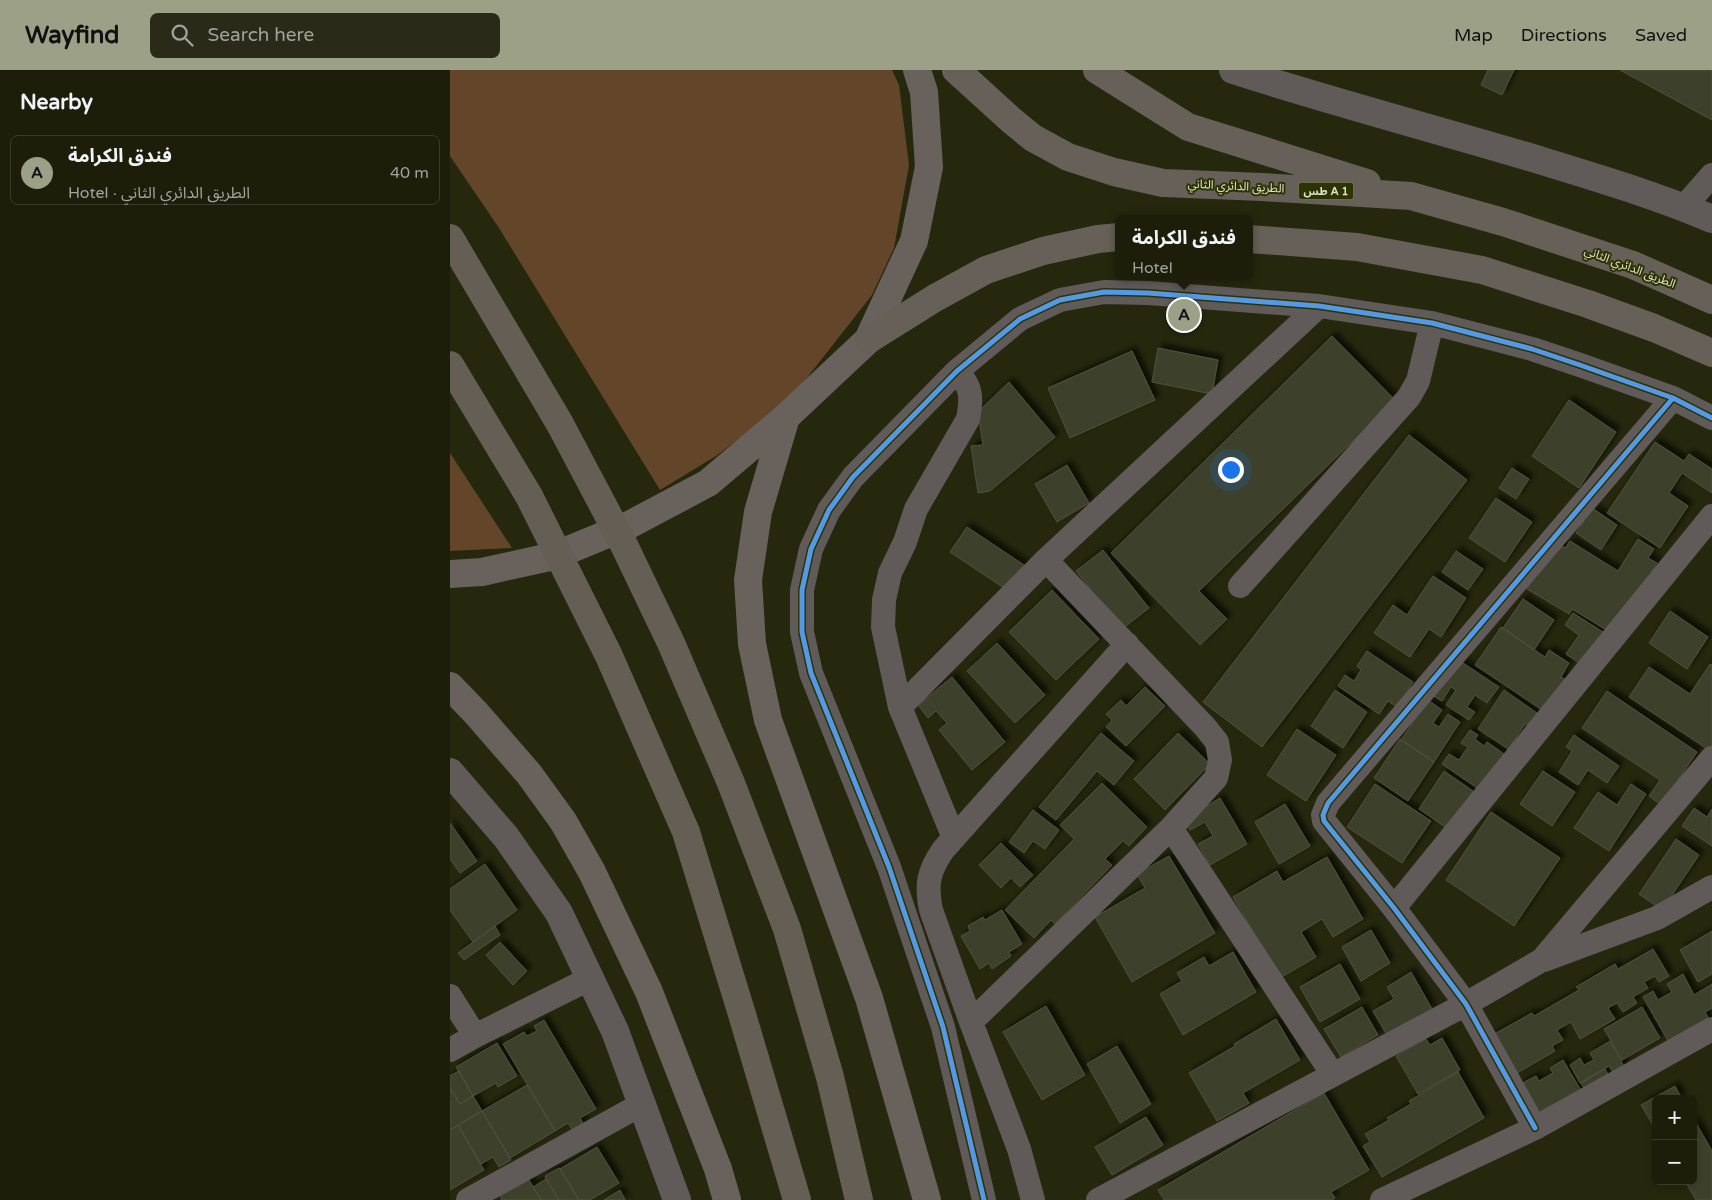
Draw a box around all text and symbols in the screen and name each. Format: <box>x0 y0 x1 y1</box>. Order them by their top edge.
search box <box>150 13 500 58</box>
text: Wayfind <box>25 21 120 50</box>
icon: search <box>168 21 196 49</box>
text: Search here <box>208 24 314 46</box>
text: Map <box>1454 24 1493 46</box>
text: Directions <box>1521 24 1607 46</box>
text: Saved <box>1635 24 1687 46</box>
text: Nearby <box>20 90 93 115</box>
text: فندق الكرامة <box>68 145 172 167</box>
text: A <box>31 163 43 183</box>
text: 40 m <box>390 163 429 183</box>
street label: الطريق الدائري الثاني <box>1187 176 1285 198</box>
road number: طس A 1 <box>1298 182 1354 200</box>
text: Hotel · الطريق الدائري الثاني <box>68 183 250 203</box>
popup <box>1115 215 1253 280</box>
text: فندق الكرامة <box>1132 227 1236 249</box>
street label: الطريق الدائري الثاني <box>1581 243 1678 294</box>
text: Hotel <box>1132 258 1173 278</box>
pin: A <box>1168 296 1200 334</box>
your location <box>1218 457 1244 483</box>
map controls <box>1652 1095 1697 1185</box>
button: + <box>1652 1095 1697 1140</box>
button: − <box>1652 1140 1697 1185</box>

